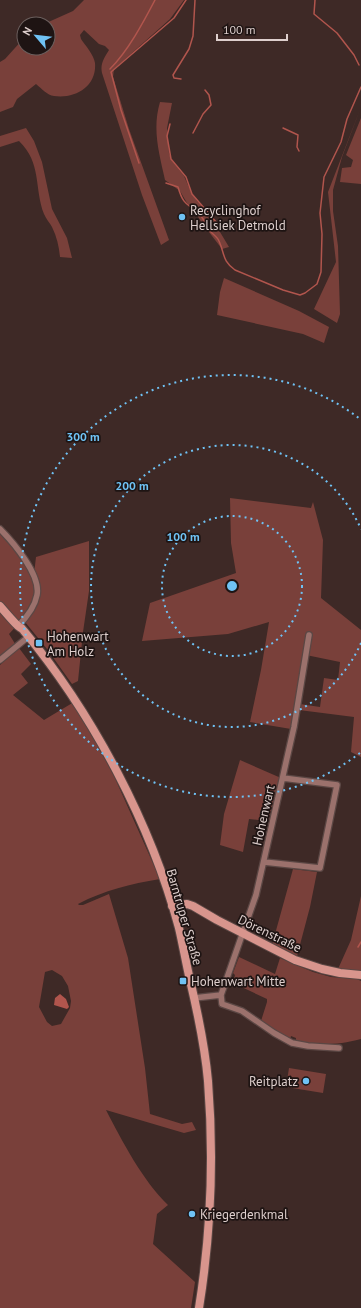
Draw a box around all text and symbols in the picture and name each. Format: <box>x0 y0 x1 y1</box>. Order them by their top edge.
north arrow <box>16 16 56 56</box>
scale bar <box>217 16 287 42</box>
text: 100 m <box>223 22 256 37</box>
text: N <box>19 25 35 38</box>
place label: Recyclinghof Hellsiek Detmold <box>190 202 286 234</box>
marker: Recyclinghof Hellsiek Detmold <box>177 212 187 222</box>
text: 300 m <box>66 429 100 444</box>
text: 200 m <box>115 478 149 493</box>
text: 100 m <box>166 529 200 544</box>
centre of rings <box>225 579 239 593</box>
place label: Hohenwart Am Holz <box>47 628 109 660</box>
marker: Hohenwart Am Holz <box>34 638 44 648</box>
street label: Hohenwart <box>248 783 279 847</box>
street label: Barntruper Straße <box>163 867 206 967</box>
street label: Dörenstraße <box>235 911 304 956</box>
place label: Hohenwart Mitte <box>191 973 285 990</box>
marker: Hohenwart Mitte <box>178 976 188 986</box>
place label: Reitplatz <box>249 1073 298 1090</box>
marker: Reitplatz <box>301 1076 311 1086</box>
place label: Kriegerdenkmal <box>200 1206 288 1223</box>
marker: Kriegerdenkmal <box>187 1209 197 1219</box>

